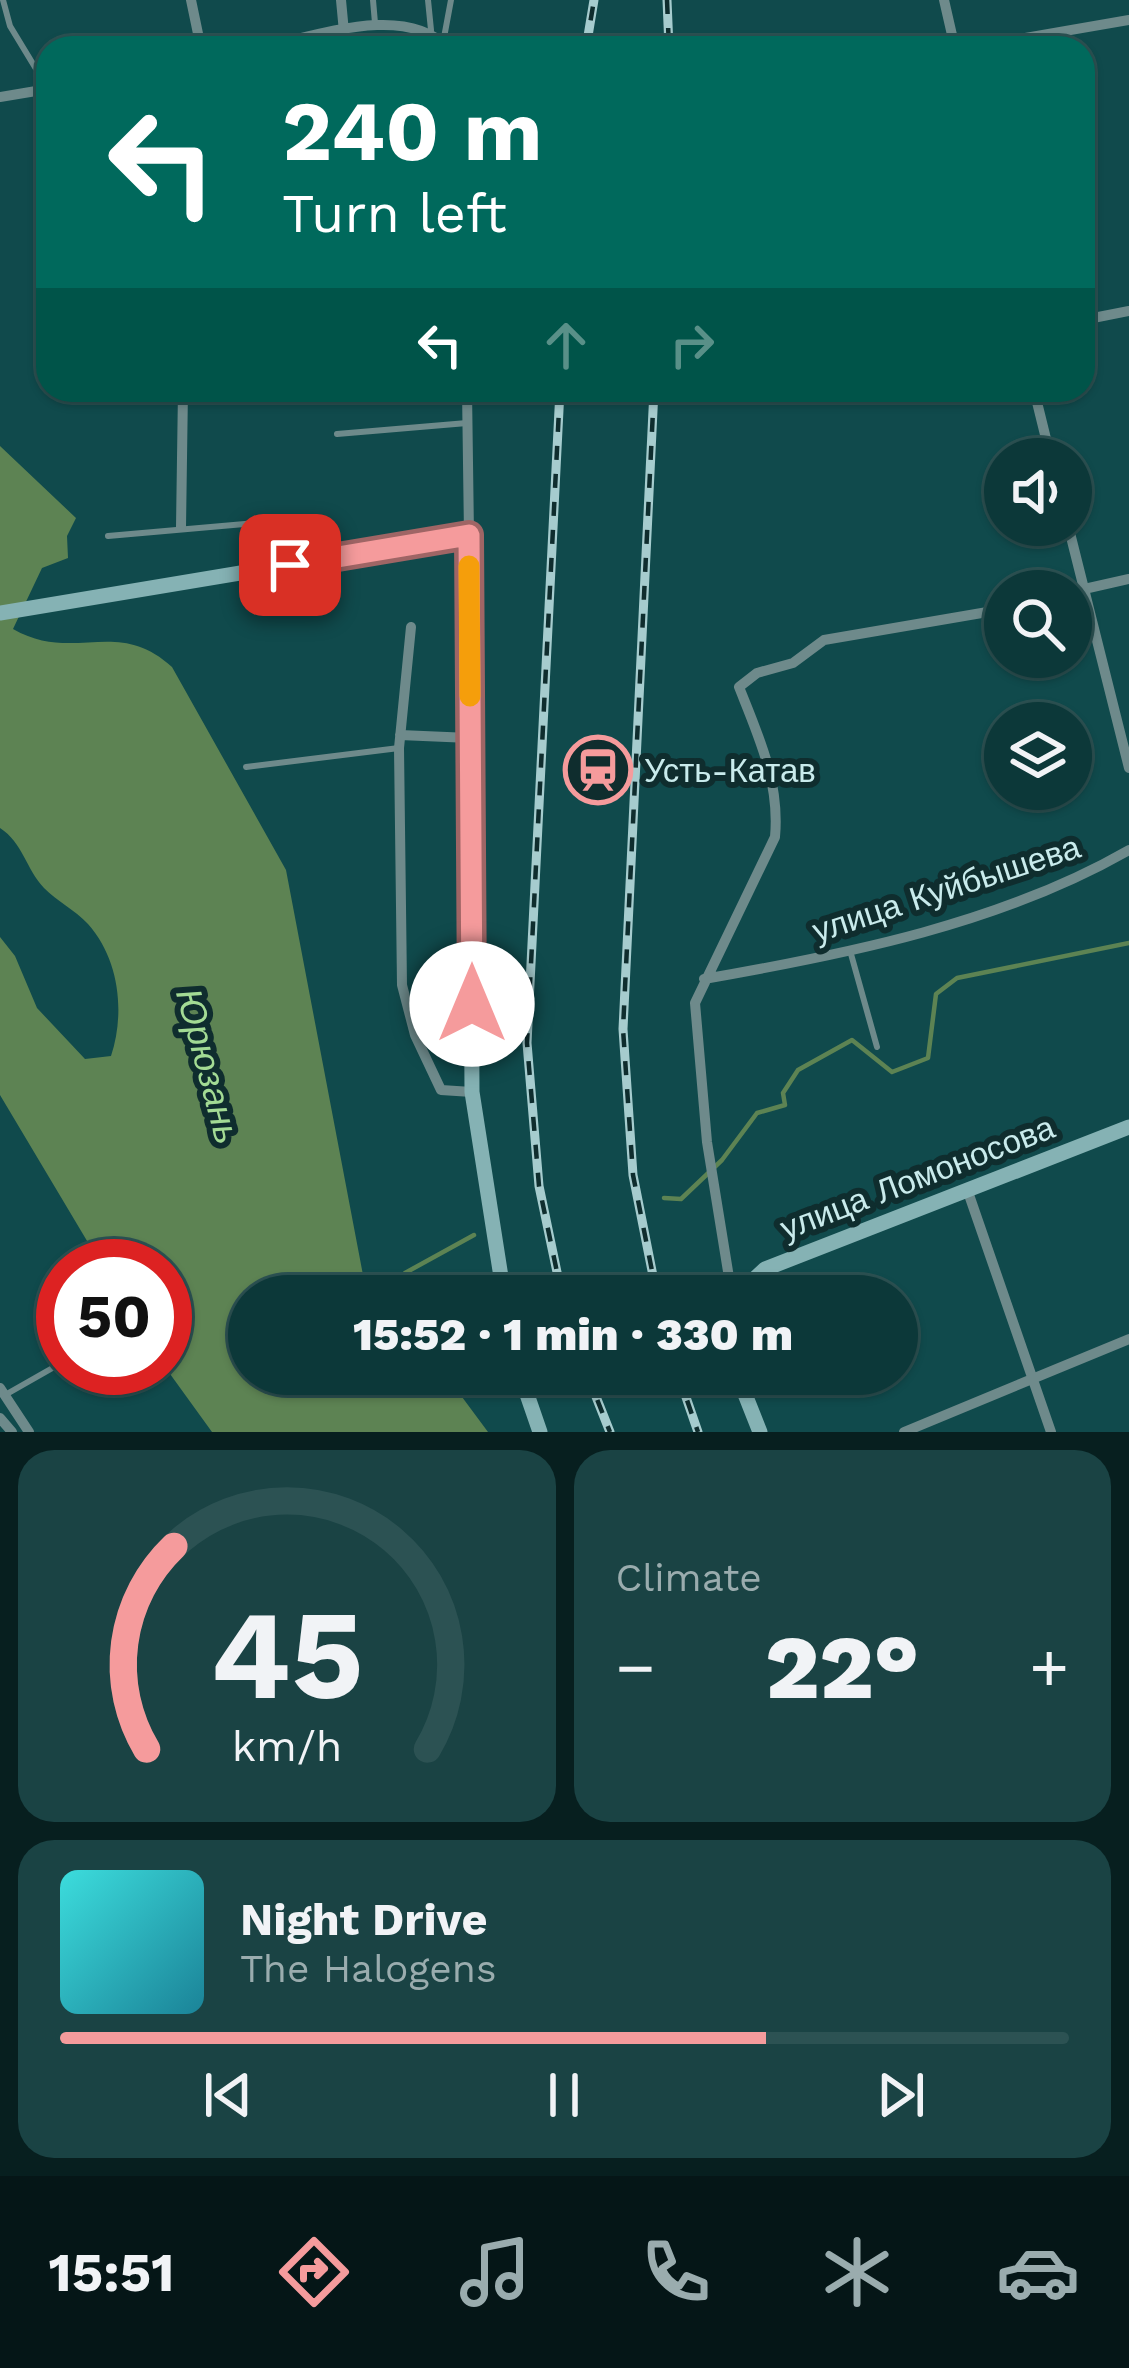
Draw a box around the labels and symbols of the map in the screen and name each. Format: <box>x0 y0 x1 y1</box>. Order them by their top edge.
pin <box>239 514 341 616</box>
station icon: Усть-Катав <box>563 735 633 805</box>
place label: Усть-Катав <box>644 751 816 790</box>
street label: улица Куйбышева <box>807 827 1086 950</box>
position arrow <box>409 941 535 1067</box>
water label: Юрюзань <box>167 984 249 1148</box>
street label: улица Ломоносова <box>775 1107 1060 1248</box>
speed limit sign: 50 <box>36 1239 192 1395</box>

